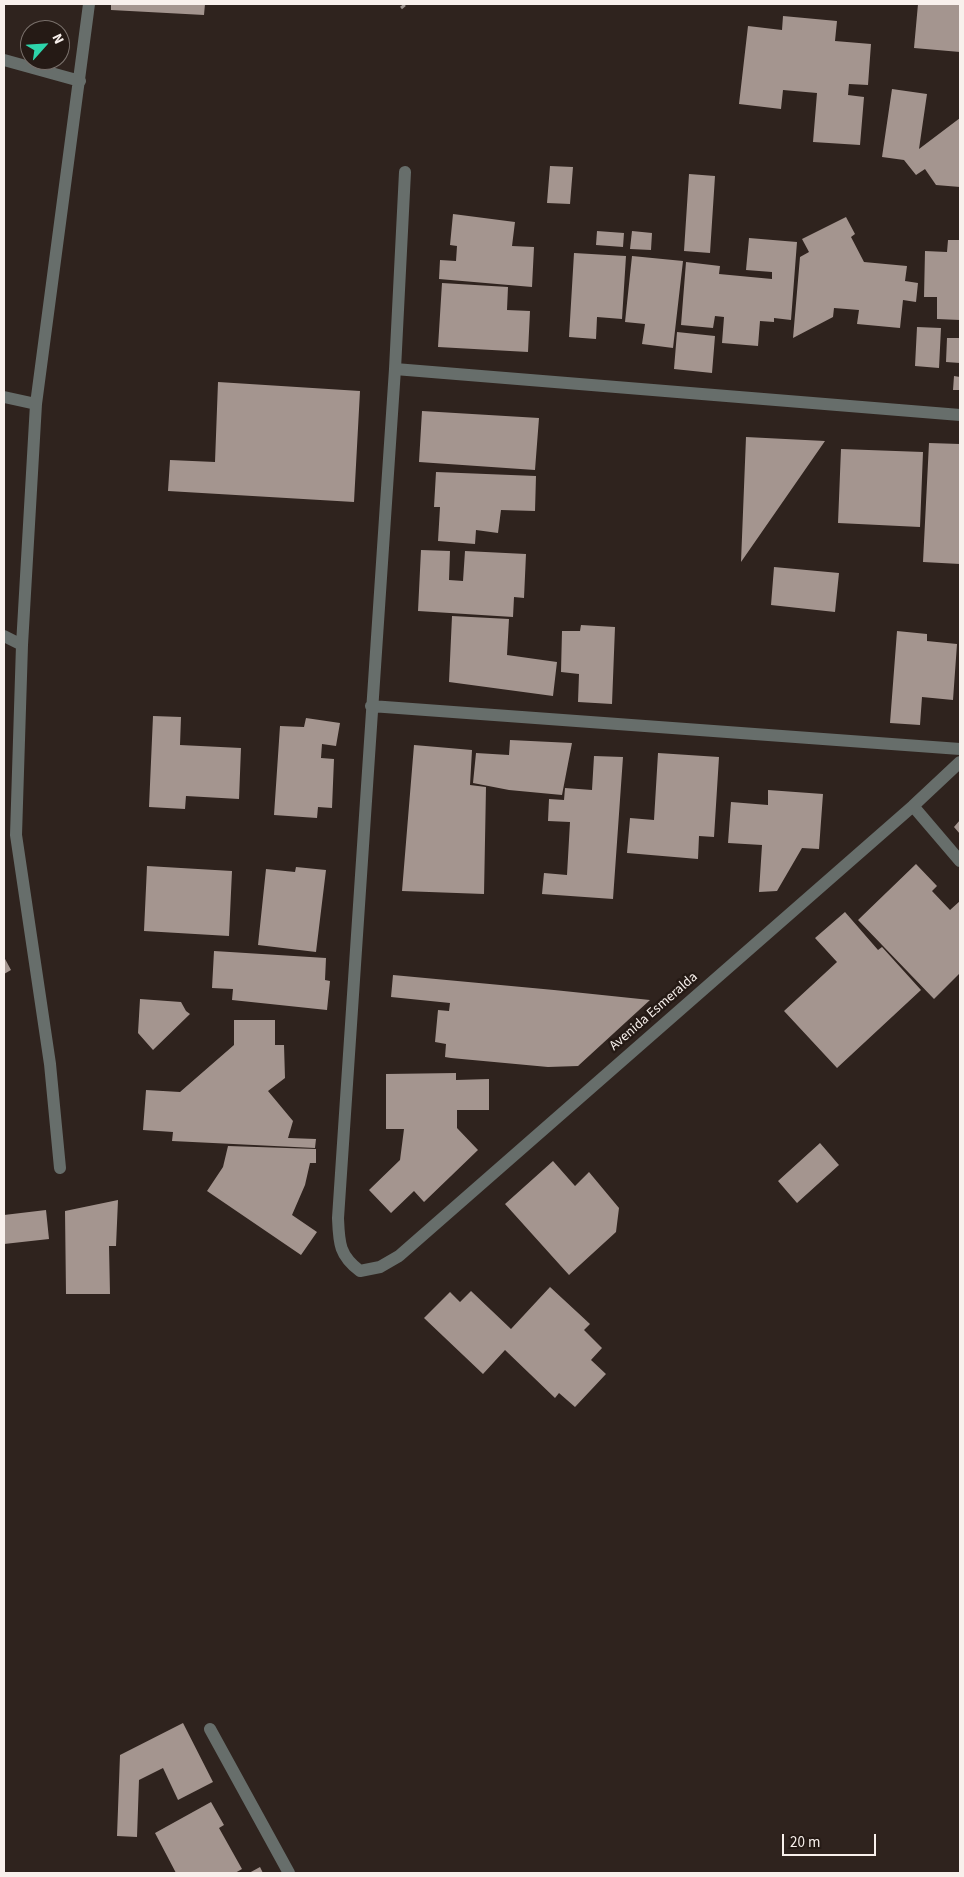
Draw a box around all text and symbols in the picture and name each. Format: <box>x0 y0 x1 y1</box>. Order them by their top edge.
north arrow <box>20 20 70 70</box>
text: N <box>47 30 69 47</box>
street label: Avenida Esmeralda <box>606 969 702 1055</box>
scale bar <box>784 1824 878 1856</box>
text: 20 m <box>790 1832 820 1853</box>

